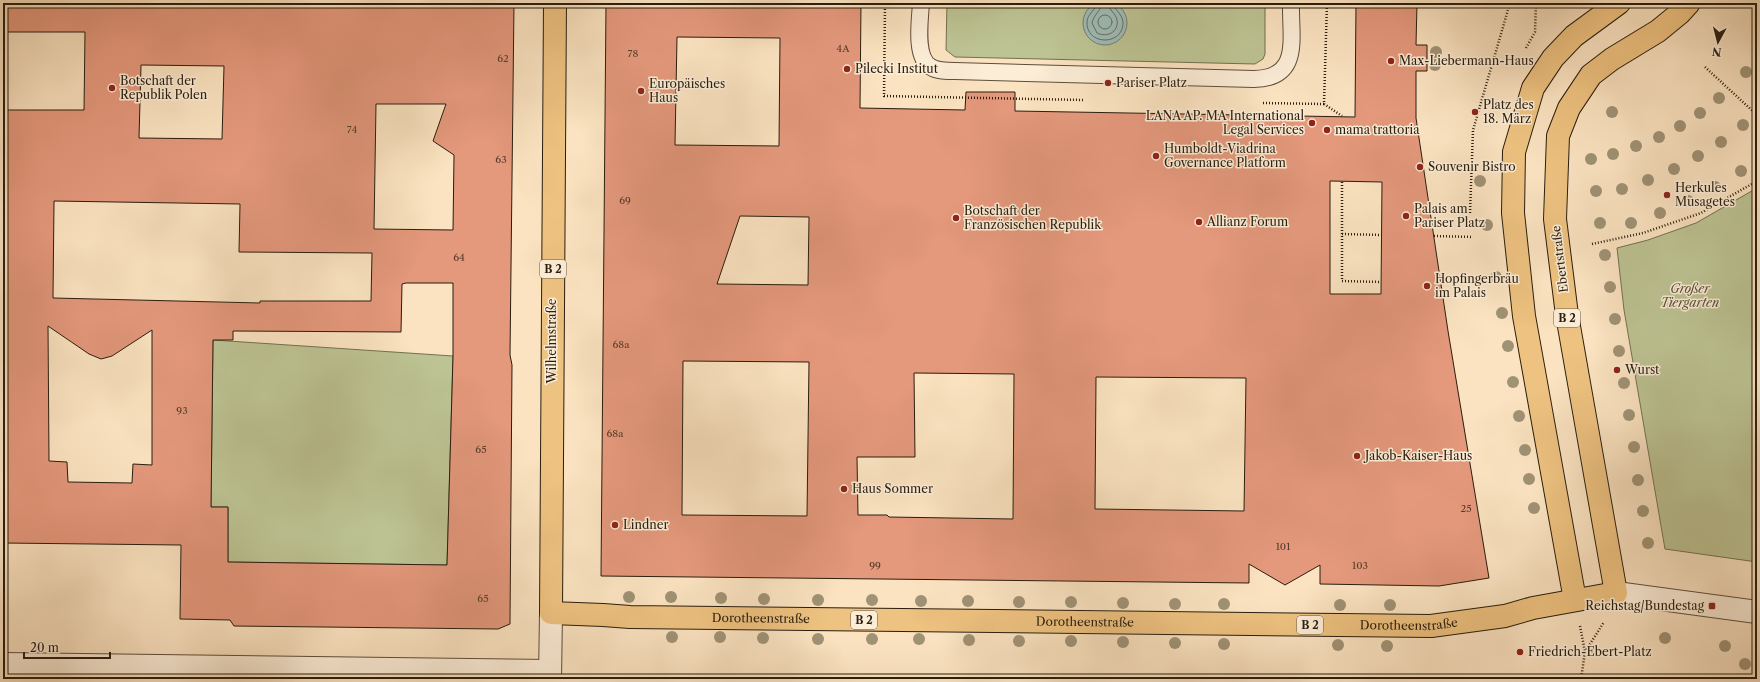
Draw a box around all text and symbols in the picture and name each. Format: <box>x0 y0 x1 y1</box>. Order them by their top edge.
north arrow <box>1698 22 1738 62</box>
house number: 4A <box>836 42 850 55</box>
text: N <box>1711 44 1722 59</box>
house number: 78 <box>628 47 638 60</box>
house number: 62 <box>497 52 509 65</box>
place label: Max-Liebermann-Haus <box>1399 53 1534 68</box>
marker: Max-Liebermann-Haus <box>1386 56 1396 66</box>
place label: Pilecki Institut <box>855 61 939 76</box>
marker: Pilecki Institut <box>842 64 852 74</box>
place label: Botschaft der Republik Polen <box>120 73 208 102</box>
place label: Pariser Platz <box>1116 75 1187 90</box>
place label: Europäisches Haus <box>649 76 725 105</box>
marker: Pariser Platz <box>1103 78 1113 88</box>
marker: Botschaft der Republik Polen <box>107 83 117 93</box>
marker: Europäisches Haus <box>636 86 646 96</box>
place label: Platz des 18. März <box>1483 97 1534 126</box>
marker: Platz des 18. März <box>1470 107 1480 117</box>
place label: LANA AP. MA International Legal Services <box>1146 108 1304 137</box>
marker: LANA AP. MA International Legal Services <box>1307 118 1317 128</box>
place label: mama trattoria <box>1335 122 1420 137</box>
house number: 74 <box>347 123 357 136</box>
marker: mama trattoria <box>1322 125 1332 135</box>
place label: Humboldt-Viadrina Governance Platform <box>1164 141 1286 170</box>
marker: Humboldt-Viadrina Governance Platform <box>1151 151 1161 161</box>
house number: 63 <box>495 153 507 166</box>
place label: Souvenir Bistro <box>1428 159 1516 174</box>
marker: Souvenir Bistro <box>1415 162 1425 172</box>
place label: Herkules Musagetes <box>1675 180 1735 209</box>
marker: Herkules Musagetes <box>1662 190 1672 200</box>
house number: 69 <box>619 194 631 207</box>
place label: Palais am Pariser Platz <box>1414 201 1485 230</box>
place label: Botschaft der Französischen Republik <box>964 203 1102 232</box>
marker: Palais am Pariser Platz <box>1401 211 1411 221</box>
marker: Botschaft der Französischen Republik <box>951 213 961 223</box>
place label: Allianz Forum <box>1206 214 1288 229</box>
marker: Allianz Forum <box>1194 217 1204 227</box>
street label: Ebertstraße <box>1548 224 1571 293</box>
house number: 64 <box>453 251 465 264</box>
road number: B 2 <box>540 260 566 278</box>
place label: Hopfingerbräu im Palais <box>1435 271 1519 300</box>
marker: Hopfingerbräu im Palais <box>1422 281 1432 291</box>
park label: Großer Tiergarten <box>1661 281 1719 310</box>
street label: Wilhelmstraße <box>544 298 559 385</box>
road number: B 2 <box>1554 309 1580 327</box>
house number: 68a <box>612 338 630 351</box>
place label: Wurst <box>1624 362 1660 377</box>
marker: Wurst <box>1612 365 1622 375</box>
house number: 93 <box>176 404 188 417</box>
house number: 68a <box>606 427 624 440</box>
house number: 65 <box>475 443 487 456</box>
place label: Jakob-Kaiser-Haus <box>1363 448 1472 463</box>
marker: Jakob-Kaiser-Haus <box>1352 451 1362 461</box>
place label: Haus Sommer <box>852 481 933 496</box>
marker: Haus Sommer <box>839 484 849 494</box>
house number: 25 <box>1460 502 1472 515</box>
place label: Lindner <box>623 517 669 532</box>
marker: Lindner <box>610 520 620 530</box>
house number: 101 <box>1276 540 1291 553</box>
house number: 99 <box>869 559 881 572</box>
house number: 103 <box>1352 559 1368 572</box>
house number: 65 <box>477 592 489 605</box>
place label: Reichstag/Bundestag <box>1585 598 1705 613</box>
marker: Reichstag/Bundestag <box>1707 601 1717 611</box>
street label: Dorotheenstraße <box>712 610 810 626</box>
road number: B 2 <box>851 611 877 629</box>
street label: Dorotheenstraße <box>1036 614 1134 630</box>
street label: Dorotheenstraße <box>1360 614 1459 633</box>
road number: B 2 <box>1297 616 1323 634</box>
scale bar <box>24 634 110 660</box>
text: 20 m <box>30 640 59 655</box>
place label: Friedrich-Ebert-Platz <box>1528 644 1652 659</box>
marker: Friedrich-Ebert-Platz <box>1515 647 1525 657</box>

